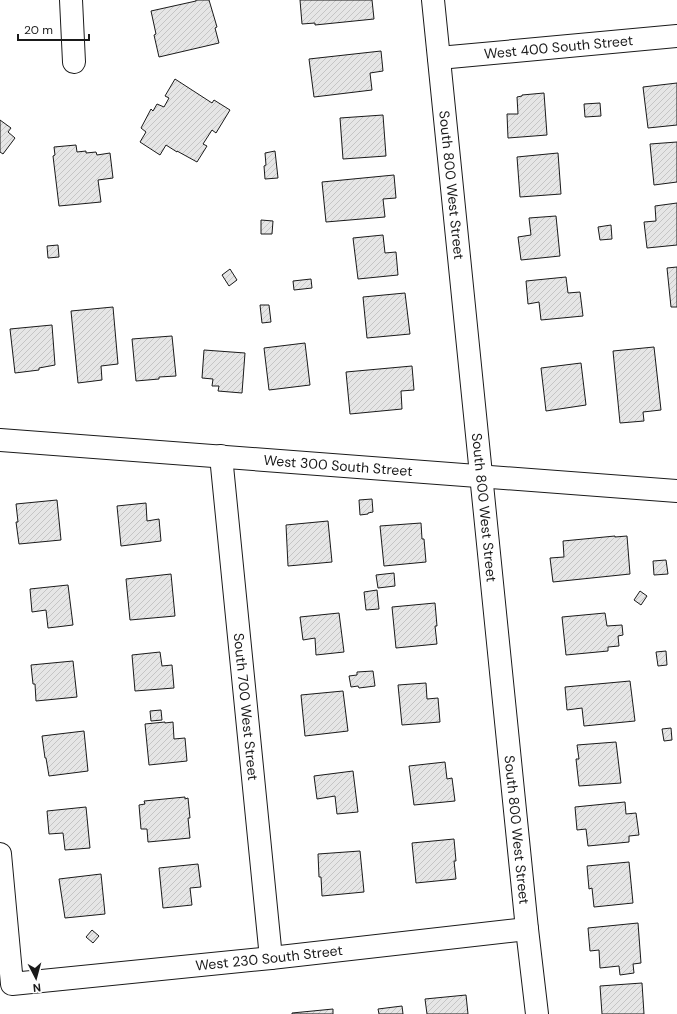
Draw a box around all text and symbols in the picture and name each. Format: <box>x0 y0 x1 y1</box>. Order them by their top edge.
scale bar <box>18 16 89 42</box>
text: 20 m <box>24 22 53 38</box>
street label: West 400 South Street <box>483 31 634 63</box>
street label: South 800 West Street <box>435 110 468 260</box>
street label: South 800 West Street <box>468 432 501 583</box>
street label: West 300 South Street <box>263 451 413 480</box>
street label: South 700 West Street <box>230 632 262 781</box>
street label: South 800 West Street <box>500 754 533 905</box>
street label: West 230 South Street <box>195 941 344 975</box>
north arrow <box>16 958 56 998</box>
text: N <box>32 981 42 995</box>

